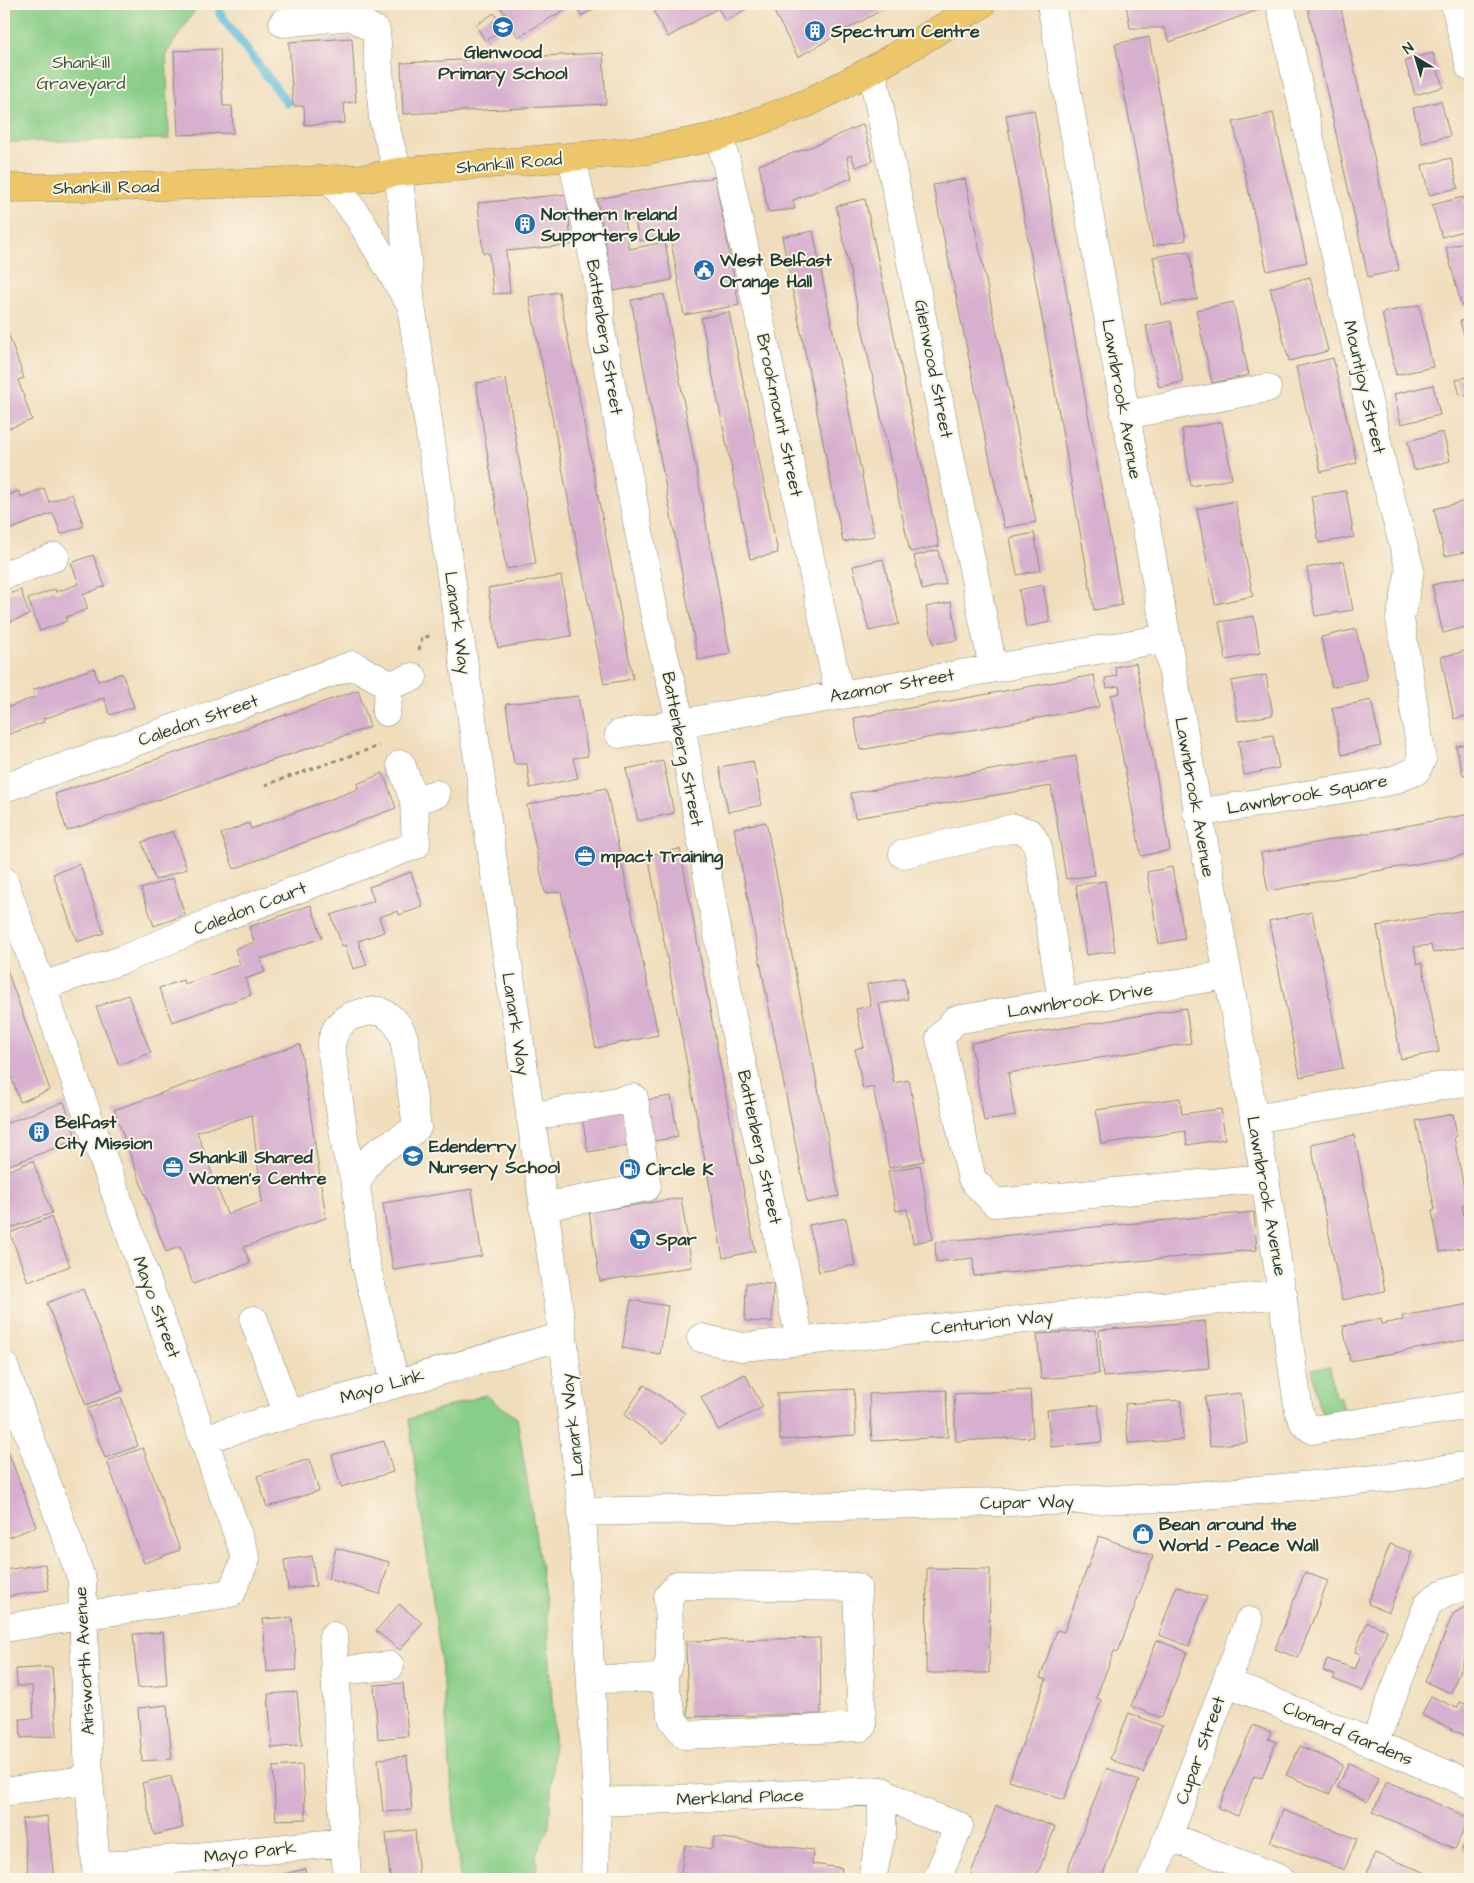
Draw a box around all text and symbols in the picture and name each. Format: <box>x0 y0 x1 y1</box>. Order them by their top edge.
school or university icon: Glenwood Primary School <box>491 15 515 39</box>
building icon: Spectrum Centre <box>803 19 827 43</box>
place label: Spectrum Centre <box>830 19 980 44</box>
north arrow <box>1392 32 1442 82</box>
text: N <box>1399 38 1418 59</box>
place label: Glenwood Primary School <box>438 40 568 87</box>
park label: Shankill Graveyard <box>37 50 125 97</box>
street label: Shankill Road <box>455 146 563 181</box>
street label: Shankill Road <box>52 174 160 201</box>
place label: Northern Ireland Supporters Club <box>540 202 681 248</box>
building icon: Northern Ireland Supporters Club <box>513 212 537 236</box>
place label: West Belfast Orange Hall <box>719 248 832 295</box>
street label: Battenberg Street <box>579 258 629 417</box>
public building icon: West Belfast Orange Hall <box>692 258 716 282</box>
street label: Glenwood Street <box>908 298 959 441</box>
street label: Lawnbrook Avenue <box>1095 317 1148 481</box>
street label: Mountjoy Street <box>1336 318 1392 457</box>
street label: Brookmount Street <box>750 331 809 500</box>
street label: Lanark Way <box>437 570 477 677</box>
street label: Azamor Street <box>828 662 957 709</box>
street label: Battenberg Street <box>654 670 710 829</box>
street label: Caledon Street <box>135 688 262 753</box>
street label: Lawnbrook Avenue <box>1168 715 1221 879</box>
street label: Lawnbrook Square <box>1225 768 1390 821</box>
office icon: mpact Training <box>573 844 597 868</box>
place label: mpact Training <box>601 844 724 870</box>
street label: Caledon Court <box>190 875 311 942</box>
street label: Lanark Way <box>494 971 536 1078</box>
street label: Lawnbrook Drive <box>1005 977 1155 1024</box>
street label: Battenberg Street <box>730 1068 788 1227</box>
place label: Belfast City Mission <box>55 1110 152 1157</box>
street label: Lawnbrook Avenue <box>1240 1114 1293 1278</box>
building icon: Belfast City Mission <box>27 1120 51 1144</box>
place label: Edenderry Nursery School <box>429 1134 560 1181</box>
school or university icon: Edenderry Nursery School <box>401 1144 425 1168</box>
place label: Shankill Shared Women's Centre <box>188 1145 327 1191</box>
office icon: Shankill Shared Women's Centre <box>161 1155 185 1179</box>
fuel station icon: Circle K <box>618 1157 642 1181</box>
place label: Circle K <box>646 1157 715 1182</box>
supermarket icon: Spar <box>628 1227 652 1251</box>
place label: Spar <box>655 1227 697 1252</box>
street label: Mayo Street <box>126 1253 187 1363</box>
street label: Centurion Way <box>930 1304 1055 1342</box>
street label: Mayo Link <box>337 1363 427 1411</box>
street label: Lanark Way <box>555 1372 591 1478</box>
street label: Cupar Way <box>980 1489 1074 1517</box>
place label: Bean around the World - Peace Wall <box>1158 1512 1319 1558</box>
shop icon: Bean around the World - Peace Wall <box>1131 1522 1155 1546</box>
street label: Ainsworth Avenue <box>68 1586 101 1736</box>
street label: Cupar Street <box>1169 1692 1232 1808</box>
street label: Clonard Gardens <box>1279 1695 1417 1772</box>
street label: Merkland Place <box>676 1783 804 1812</box>
street label: Mayo Park <box>203 1835 298 1871</box>

